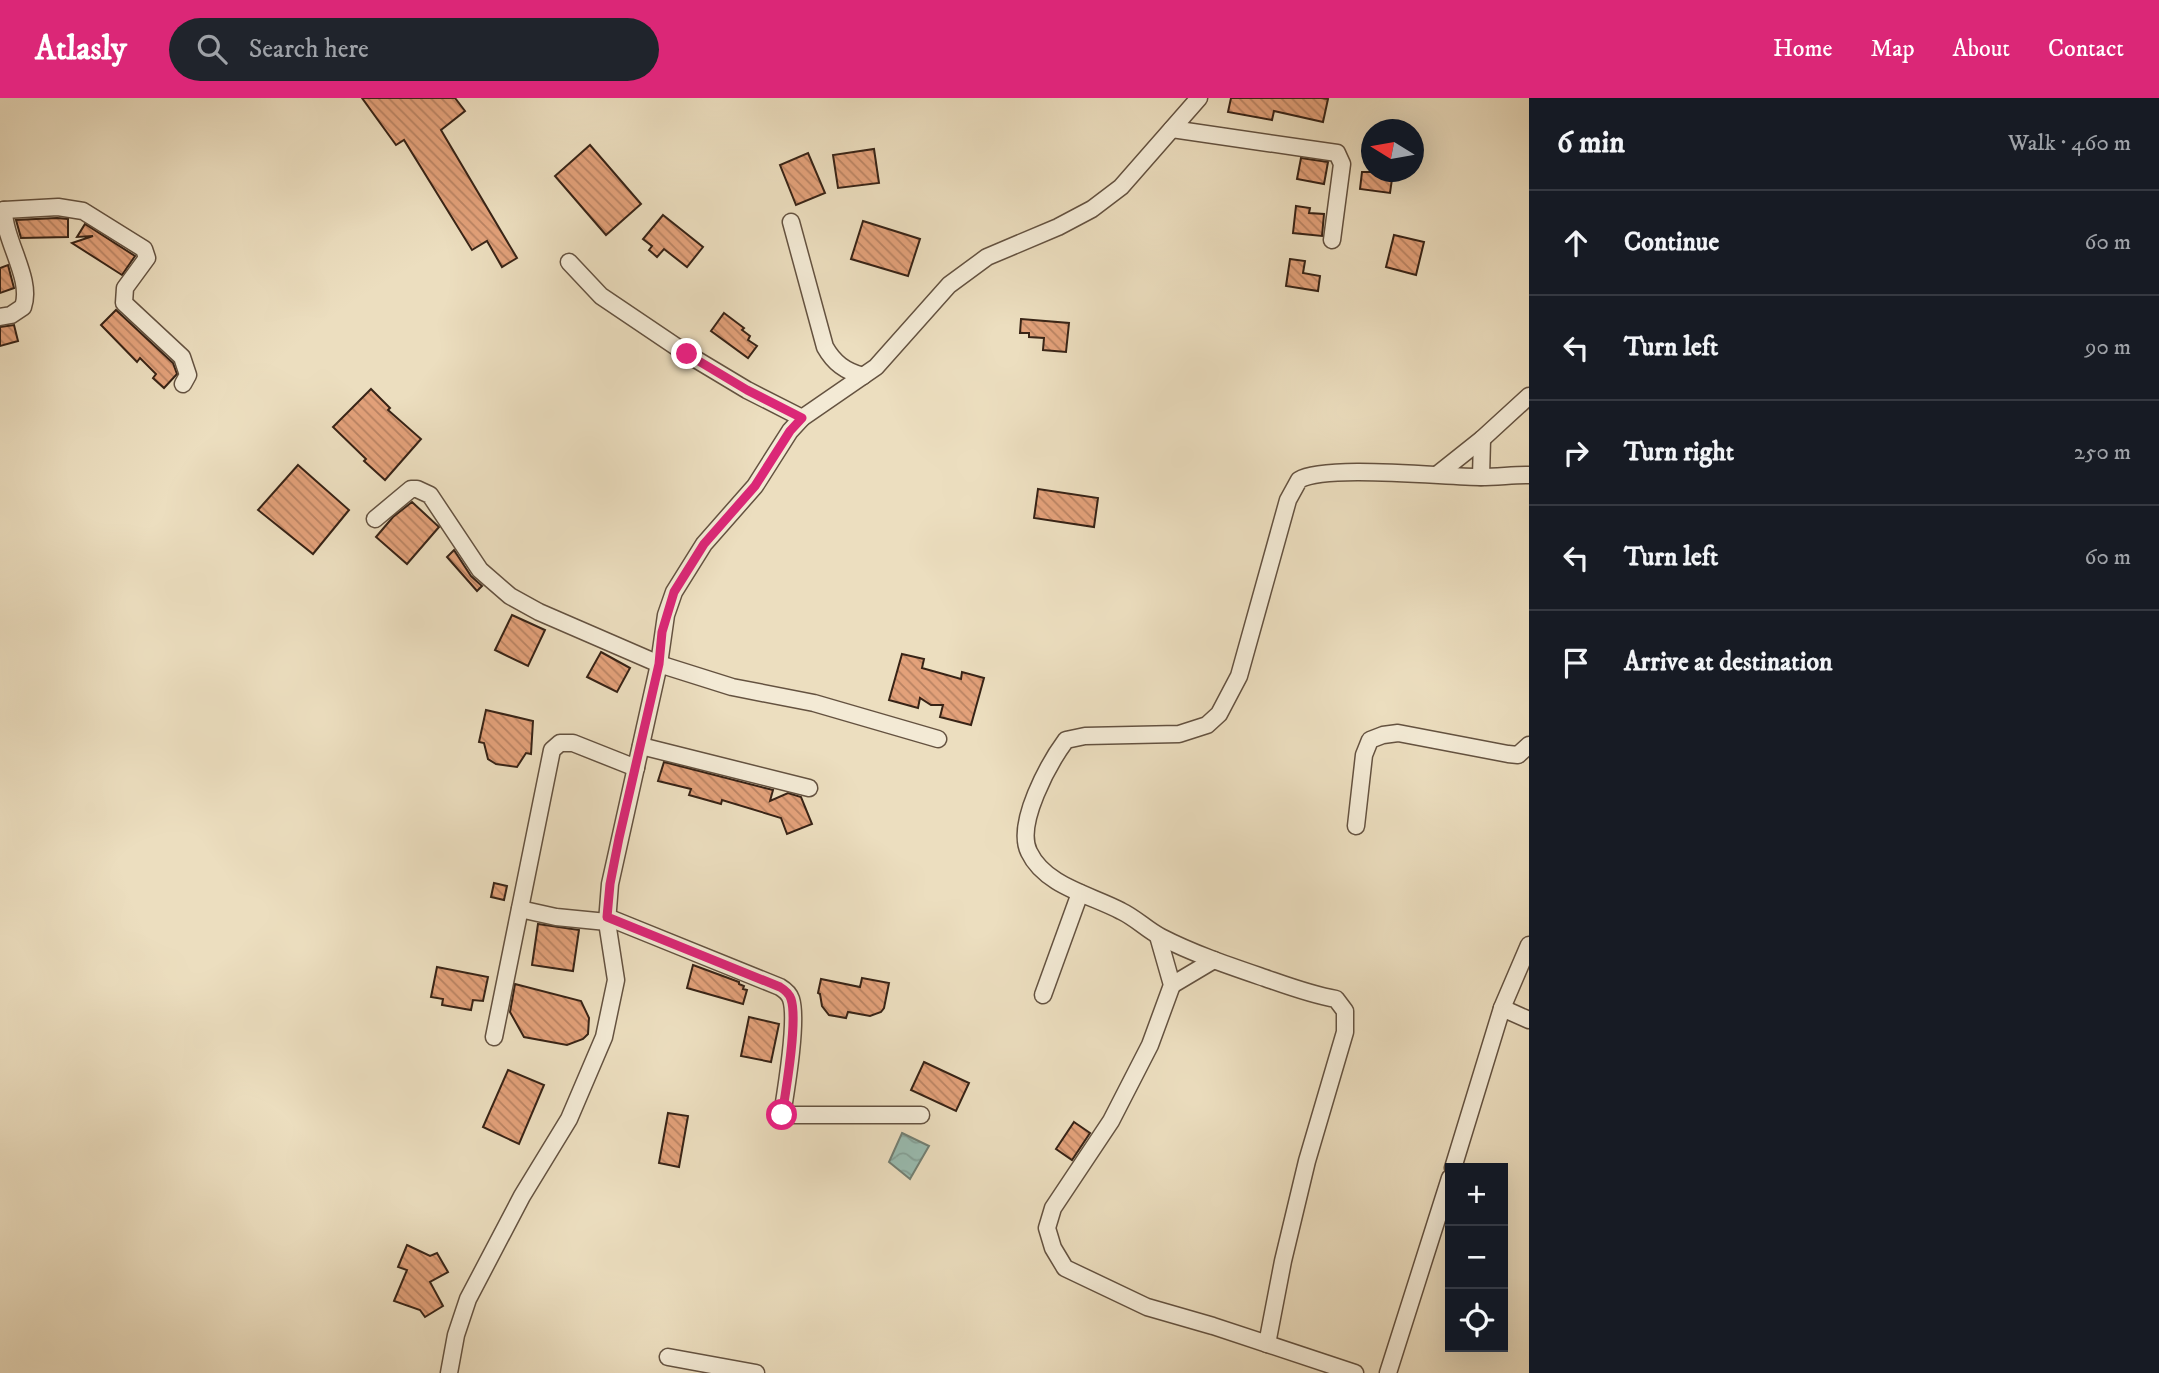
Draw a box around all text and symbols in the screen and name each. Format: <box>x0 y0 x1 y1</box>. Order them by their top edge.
search box <box>169 18 659 81</box>
text: Atlasly <box>35 29 127 70</box>
icon: search <box>193 30 231 68</box>
text: Search here <box>249 33 369 66</box>
text: Home <box>1773 34 1832 64</box>
text: Map <box>1870 34 1915 64</box>
text: About <box>1953 34 2010 64</box>
text: Contact <box>2048 34 2124 64</box>
north arrow <box>1361 119 1424 182</box>
text: 6 min <box>1557 125 1625 162</box>
text: Walk · 460 m <box>2008 129 2131 158</box>
icon: ahead <box>1557 224 1595 262</box>
text: Continue <box>1624 226 1719 259</box>
text: 60 m <box>2084 228 2131 257</box>
icon: left <box>1557 329 1595 367</box>
text: Turn left <box>1624 331 1718 364</box>
text: 90 m <box>2085 333 2131 362</box>
route end <box>671 338 702 369</box>
icon: right <box>1557 434 1595 472</box>
text: Turn right <box>1624 436 1734 469</box>
text: 250 m <box>2074 438 2131 467</box>
icon: left <box>1557 539 1595 577</box>
text: Turn left <box>1624 541 1718 574</box>
text: 60 m <box>2084 543 2131 572</box>
icon: arrive <box>1557 644 1595 682</box>
text: Arrive at destination <box>1624 646 1833 679</box>
route start <box>766 1099 797 1130</box>
map controls <box>1445 1163 1508 1352</box>
button: + <box>1445 1163 1508 1226</box>
button: − <box>1445 1226 1508 1289</box>
button: locate <box>1445 1289 1508 1352</box>

